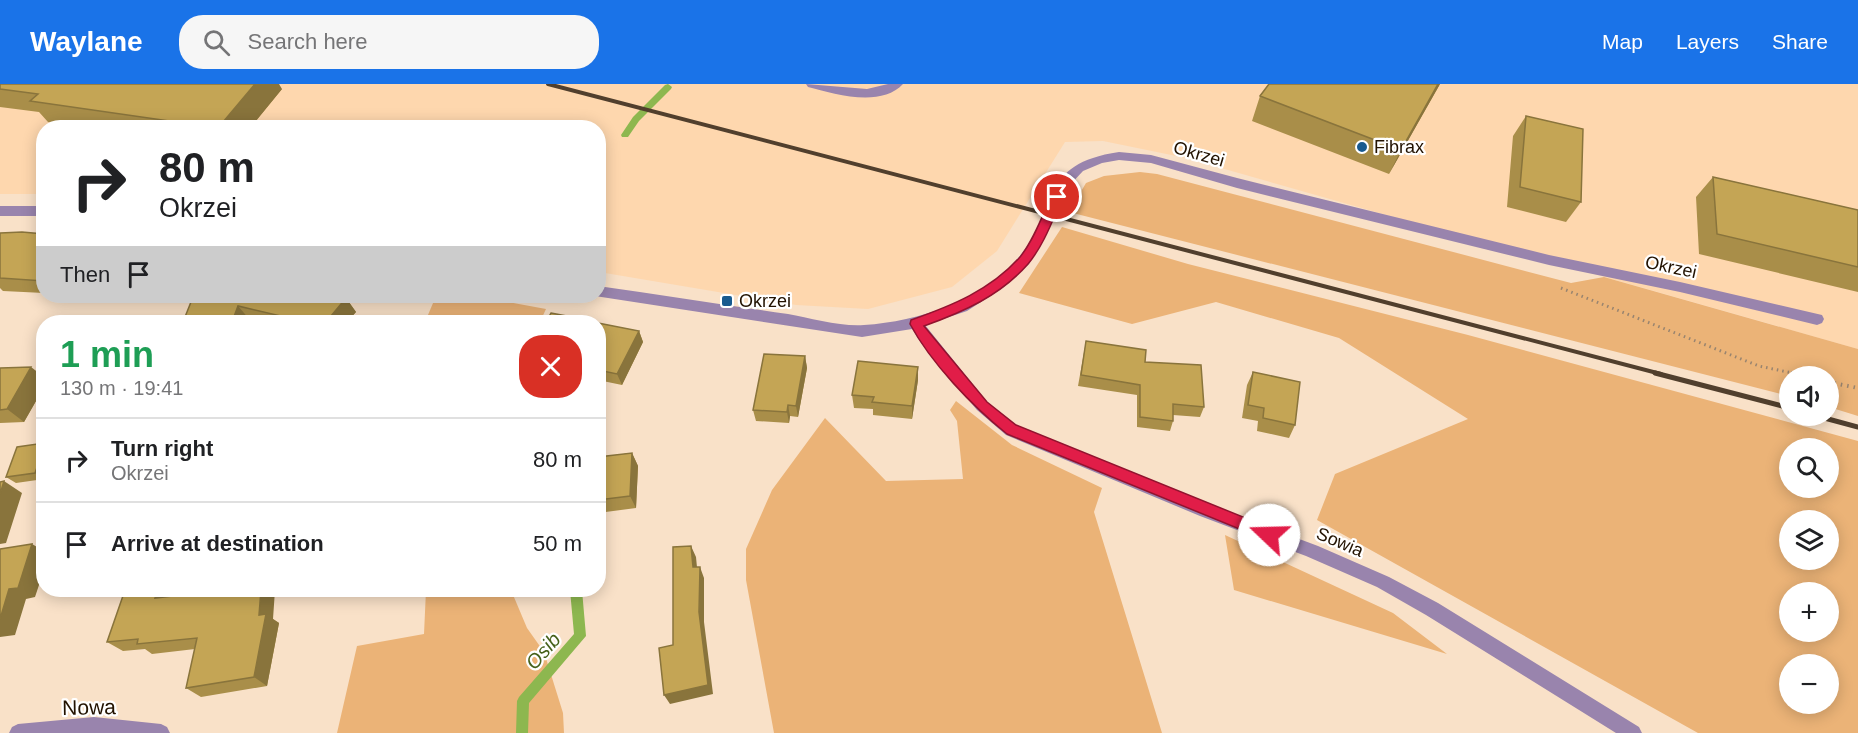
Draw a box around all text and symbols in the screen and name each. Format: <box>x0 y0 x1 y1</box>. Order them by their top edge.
search box <box>179 15 599 69</box>
text: Waylane <box>30 26 143 57</box>
icon: search <box>200 26 233 59</box>
text: Search here <box>248 29 367 54</box>
text: Map <box>1602 30 1643 53</box>
text: Layers <box>1676 30 1739 53</box>
text: Share <box>1772 30 1828 53</box>
street label: Okrzei <box>1171 137 1227 171</box>
place label: Fibrax <box>1374 137 1424 157</box>
marker: Fibrax <box>1355 140 1369 154</box>
icon: right <box>60 144 138 222</box>
text: 80 m <box>159 144 255 191</box>
pin <box>1031 171 1082 222</box>
icon: arrive <box>1040 180 1073 213</box>
text: Okrzei <box>159 193 237 223</box>
street label: Okrzei <box>1643 252 1699 282</box>
icon: arrive <box>122 258 155 291</box>
text: Then <box>60 262 110 287</box>
place label: Okrzei <box>739 291 791 311</box>
marker: Okrzei <box>720 294 734 308</box>
text: 1 min <box>60 334 154 375</box>
button: close <box>519 335 582 398</box>
map controls <box>1779 366 1839 714</box>
button: sound <box>1779 366 1839 426</box>
text: 130 m · 19:41 <box>60 377 183 399</box>
text: Turn right <box>111 436 213 461</box>
button: search <box>1779 438 1839 498</box>
icon: right <box>60 444 93 477</box>
text: 80 m <box>533 447 582 472</box>
text: Okrzei <box>111 462 169 484</box>
position arrow <box>1237 503 1301 567</box>
button: layers <box>1779 510 1839 570</box>
street label: Sowia <box>1314 523 1367 561</box>
icon: arrive <box>60 528 93 561</box>
text: Arrive at destination <box>111 531 324 556</box>
text: 50 m <box>533 531 582 556</box>
button: + <box>1779 582 1839 642</box>
water label: Osib <box>521 628 565 674</box>
button: − <box>1779 654 1839 714</box>
street label: Nowa <box>62 695 116 719</box>

